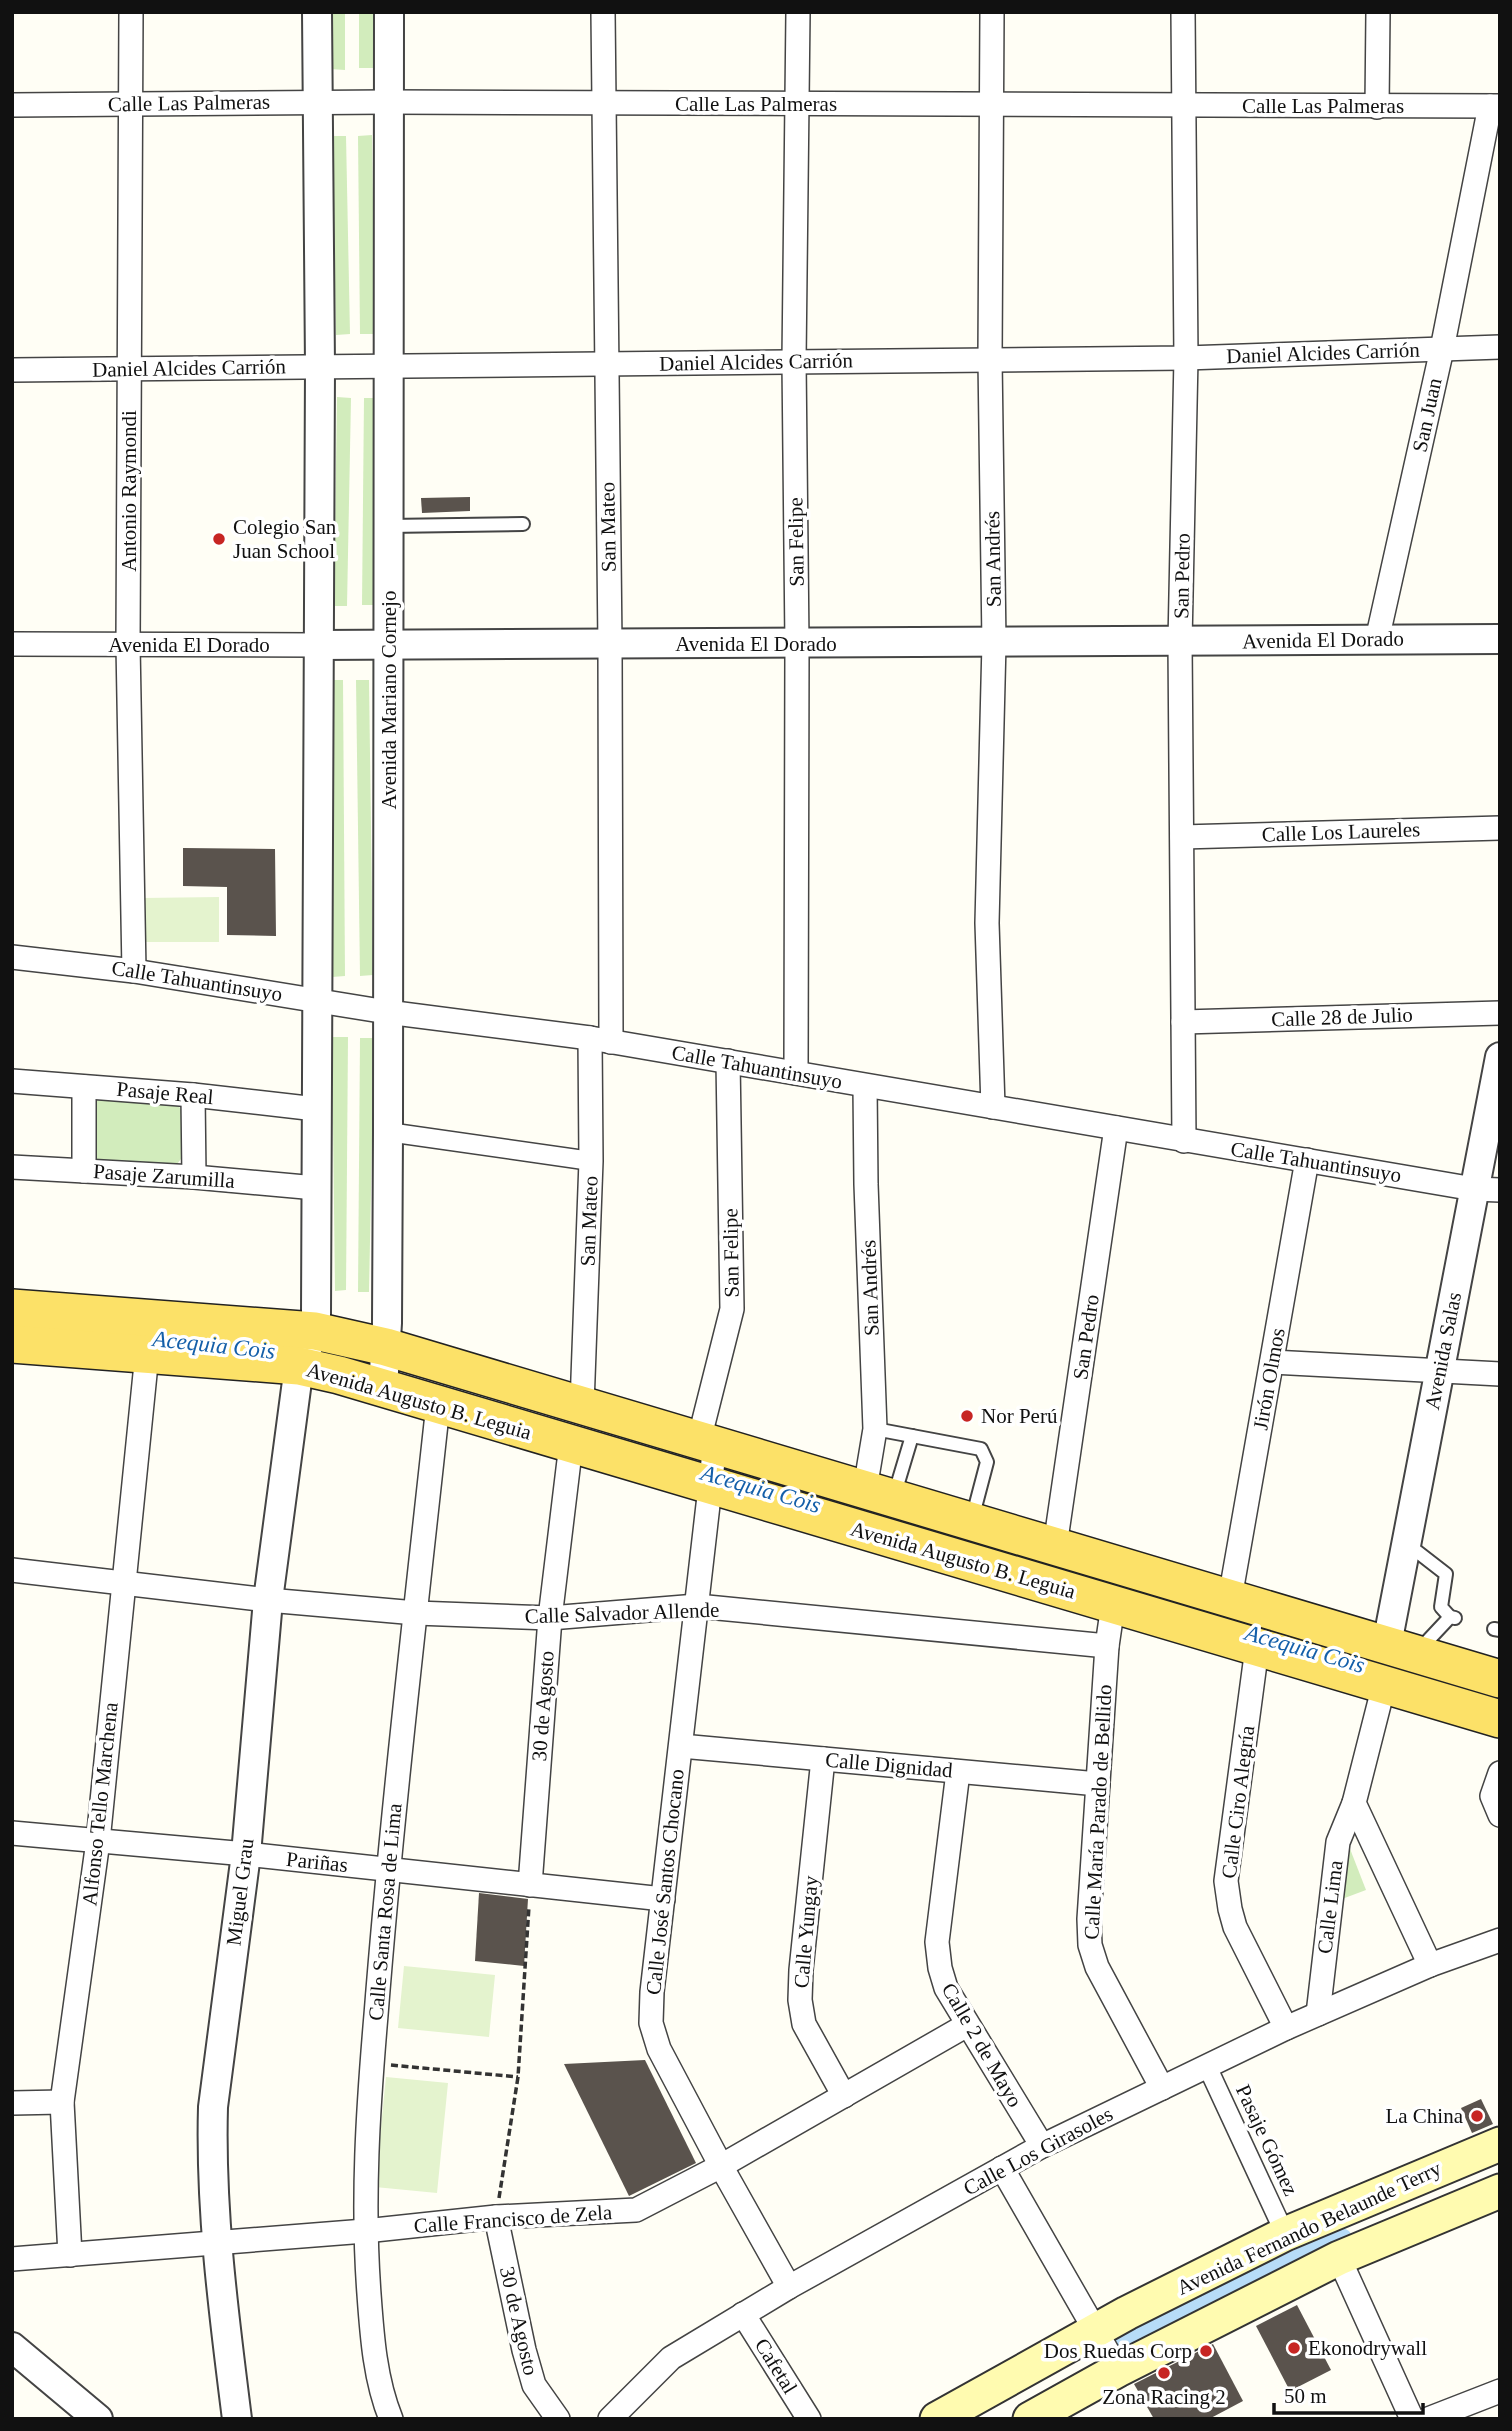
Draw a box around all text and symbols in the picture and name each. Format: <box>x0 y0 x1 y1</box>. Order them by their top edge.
street label: Calle Las Palmeras <box>108 90 270 116</box>
street label: Calle Las Palmeras <box>675 92 837 116</box>
street label: Calle Las Palmeras <box>1242 94 1404 118</box>
street label: Daniel Alcides Carrión <box>1226 338 1421 368</box>
street label: Daniel Alcides Carrión <box>659 348 853 376</box>
street label: Daniel Alcides Carrión <box>92 354 286 382</box>
street label: San Juan <box>1407 375 1447 454</box>
street label: Antonio Raymondi <box>117 410 141 572</box>
street label: San Mateo <box>595 482 621 572</box>
street label: San Felipe <box>783 497 809 587</box>
street label: San Andrés <box>980 511 1006 607</box>
place label: Colegio San Juan School <box>233 515 337 563</box>
marker: Colegio San Juan School <box>211 531 227 547</box>
street label: San Pedro <box>1169 533 1195 619</box>
street label: Avenida Mariano Cornejo <box>377 591 401 809</box>
street label: Avenida El Dorado <box>1242 627 1404 653</box>
street label: Avenida El Dorado <box>675 632 837 656</box>
street label: Avenida El Dorado <box>108 633 270 657</box>
street label: Calle Los Laureles <box>1261 817 1421 847</box>
street label: Calle Tahuantinsuyo <box>110 956 284 1006</box>
street label: Calle 28 de Julio <box>1271 1003 1413 1031</box>
street label: Calle Tahuantinsuyo <box>670 1040 844 1094</box>
street label: Pasaje Real <box>115 1077 215 1109</box>
street label: Calle Tahuantinsuyo <box>1229 1137 1403 1187</box>
street label: Pasaje Zarumilla <box>92 1159 236 1193</box>
street label: San Mateo <box>575 1175 603 1267</box>
street label: San Felipe <box>718 1208 744 1298</box>
street label: San Andrés <box>856 1239 884 1337</box>
street label: Avenida Salas <box>1420 1290 1466 1412</box>
street label: San Pedro <box>1068 1293 1104 1381</box>
water label: Acequia Cois <box>149 1326 277 1364</box>
street label: Jirón Olmos <box>1248 1326 1290 1432</box>
street label: Avenida Augusto B. Leguia <box>304 1357 535 1445</box>
place label: Nor Perú <box>981 1404 1058 1428</box>
marker: Nor Perú <box>959 1408 975 1424</box>
water label: Acequia Cois <box>696 1459 824 1518</box>
street label: Avenida Augusto B. Leguia <box>848 1516 1079 1604</box>
street label: Calle Salvador Allende <box>524 1598 720 1628</box>
water label: Acequia Cois <box>1240 1619 1368 1678</box>
street label: 30 de Agosto <box>527 1650 559 1762</box>
street label: Calle María Parado de Bellido <box>1079 1684 1117 1940</box>
street label: Alfonso Tello Marchena <box>77 1700 123 1907</box>
street label: Calle Ciro Alegría <box>1217 1723 1259 1880</box>
street label: Calle Dignidad <box>824 1747 954 1783</box>
street label: Calle José Santos Chocano <box>641 1768 689 1996</box>
street label: Calle Santa Rosa de Lima <box>364 1802 407 2022</box>
street label: Miguel Grau <box>222 1837 259 1947</box>
street label: Pariñas <box>285 1847 349 1877</box>
street label: Calle Lima <box>1312 1858 1348 1955</box>
street label: Calle Yungay <box>789 1874 823 1989</box>
street label: Calle 2 de Mayo <box>937 1979 1027 2111</box>
street label: Pasaje Gómez <box>1231 2081 1303 2199</box>
street label: Calle Los Girasoles <box>959 2102 1117 2200</box>
place label: La China <box>1385 2104 1464 2128</box>
marker: La China <box>1469 2108 1485 2124</box>
street label: Avenida Fernando Belaunde Terry <box>1173 2156 1445 2300</box>
street label: Calle Francisco de Zela <box>413 2200 614 2238</box>
street label: 30 de Agosto <box>495 2264 543 2378</box>
street label: Cafetal <box>750 2334 802 2398</box>
place label: Ekonodrywall <box>1308 2336 1427 2360</box>
place label: Dos Ruedas Corp <box>1044 2339 1192 2363</box>
marker: Ekonodrywall <box>1286 2340 1302 2356</box>
marker: Dos Ruedas Corp <box>1198 2343 1214 2359</box>
marker: Zona Racing 2 <box>1156 2365 1172 2381</box>
scale bar <box>1274 2372 1423 2416</box>
text: 50 m <box>1284 2384 1327 2408</box>
place label: Zona Racing 2 <box>1102 2385 1226 2409</box>

